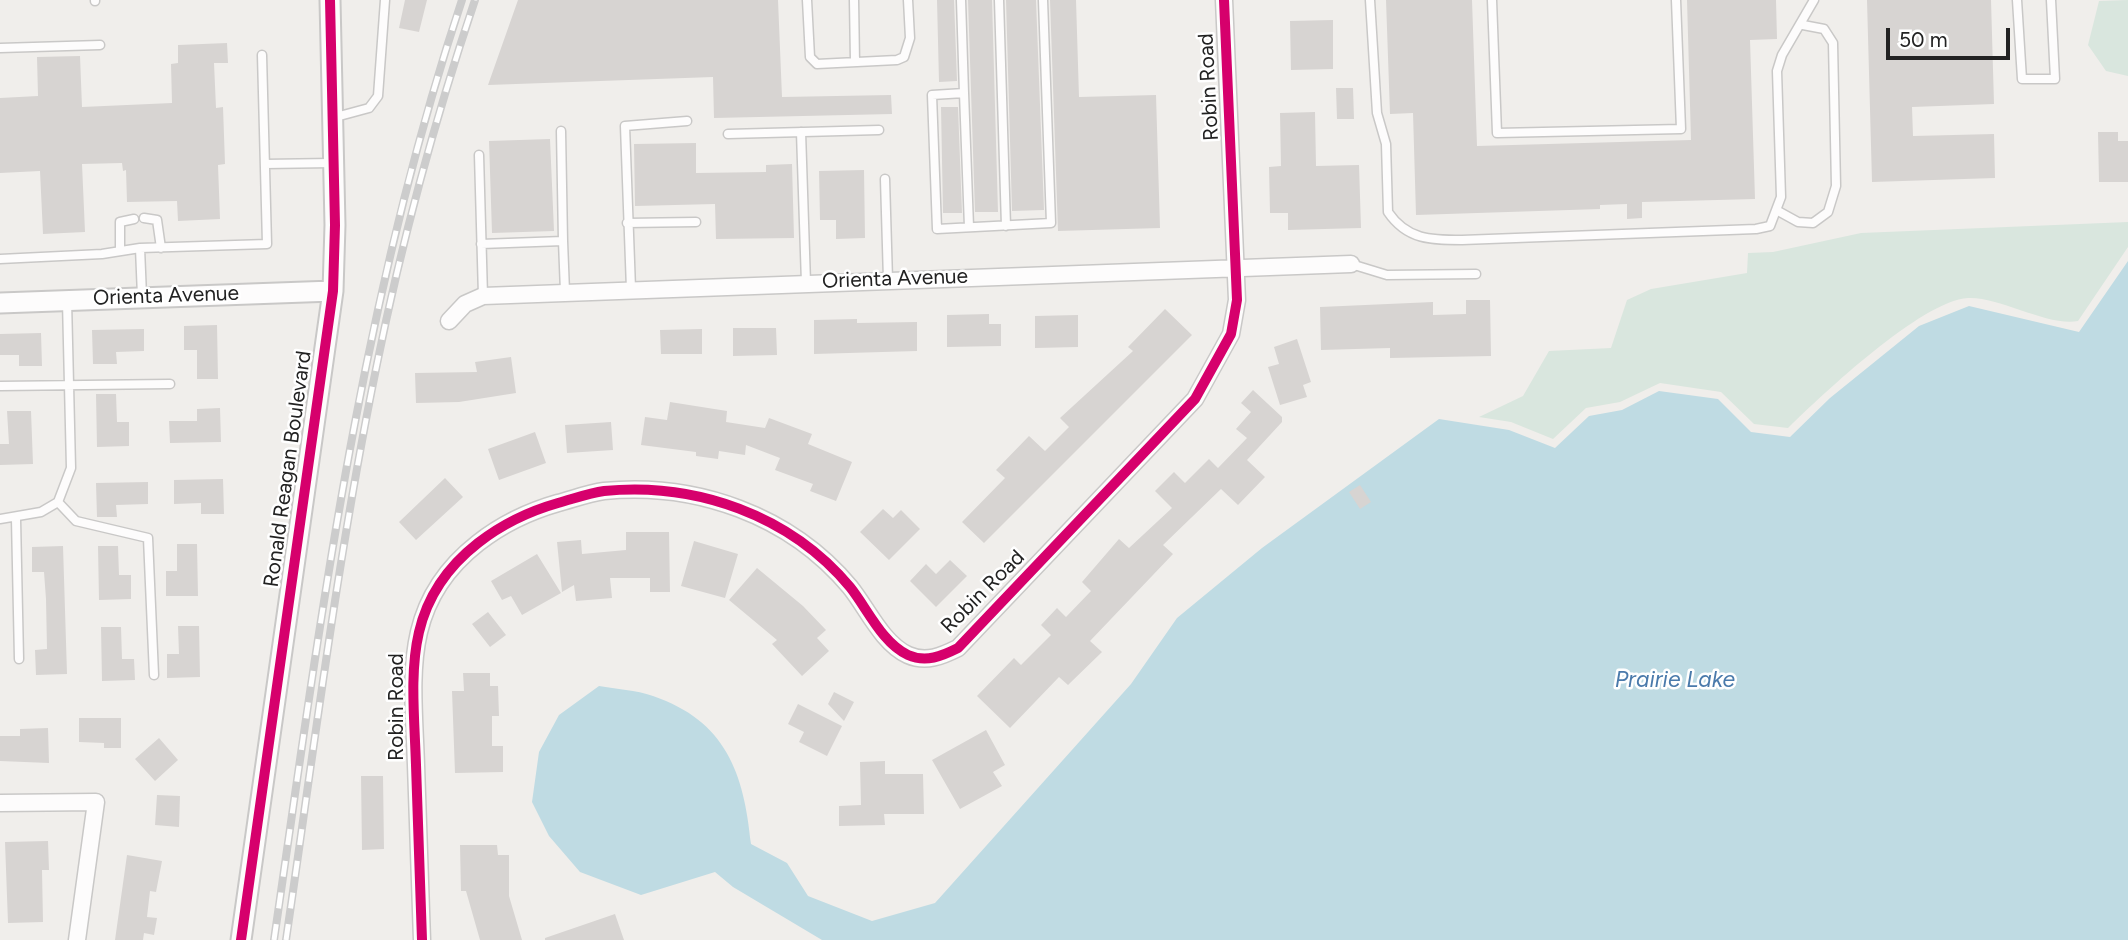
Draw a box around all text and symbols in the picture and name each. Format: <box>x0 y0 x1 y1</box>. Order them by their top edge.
scale bar <box>1890 14 2014 58</box>
text: 50 m <box>1899 27 1948 52</box>
street label: Robin Road <box>1194 33 1224 141</box>
street label: Orienta Avenue <box>821 264 969 294</box>
street label: Orienta Avenue <box>92 281 240 311</box>
street label: Ronald Reagan Boulevard <box>259 349 317 589</box>
street label: Robin Road <box>936 545 1030 639</box>
street label: Robin Road <box>384 653 410 761</box>
water label: Prairie Lake <box>1615 666 1735 694</box>

